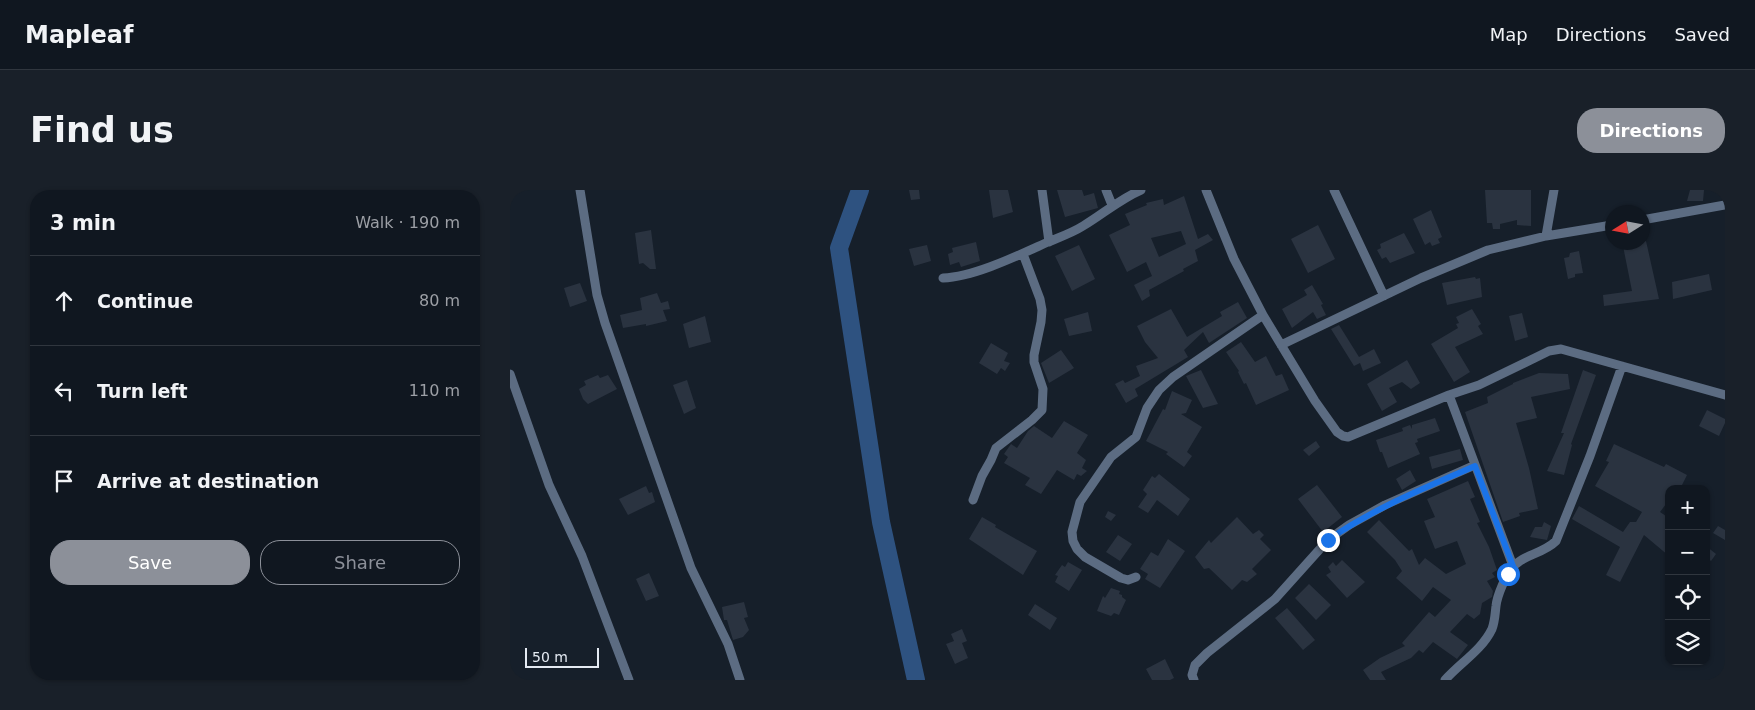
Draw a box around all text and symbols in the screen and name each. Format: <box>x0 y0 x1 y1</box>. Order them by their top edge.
text: Mapleaf <box>25 21 133 49</box>
text: Map <box>1490 24 1528 45</box>
text: Directions <box>1556 24 1646 45</box>
text: Saved <box>1674 24 1730 45</box>
button: Directions <box>1577 108 1725 153</box>
text: Find us <box>30 110 174 150</box>
north arrow <box>1605 205 1650 250</box>
text: 3 min <box>50 211 116 235</box>
text: Walk · 190 m <box>355 213 460 232</box>
icon: ahead <box>50 287 78 315</box>
text: Continue <box>97 290 193 312</box>
text: 80 m <box>419 291 460 310</box>
icon: left <box>50 377 78 405</box>
text: Turn left <box>97 380 188 402</box>
text: 110 m <box>409 381 460 400</box>
icon: arrive <box>50 467 78 495</box>
text: Arrive at destination <box>97 470 319 492</box>
map controls <box>1665 485 1710 665</box>
button: + <box>1665 485 1710 530</box>
route end <box>1317 529 1340 552</box>
button: − <box>1665 530 1710 575</box>
button: Save <box>50 540 250 585</box>
button: Share <box>260 540 460 585</box>
route start <box>1497 563 1520 586</box>
button: locate <box>1665 575 1710 620</box>
button: layers <box>1665 620 1710 665</box>
scale bar <box>525 645 599 668</box>
text: 50 m <box>532 649 568 665</box>

